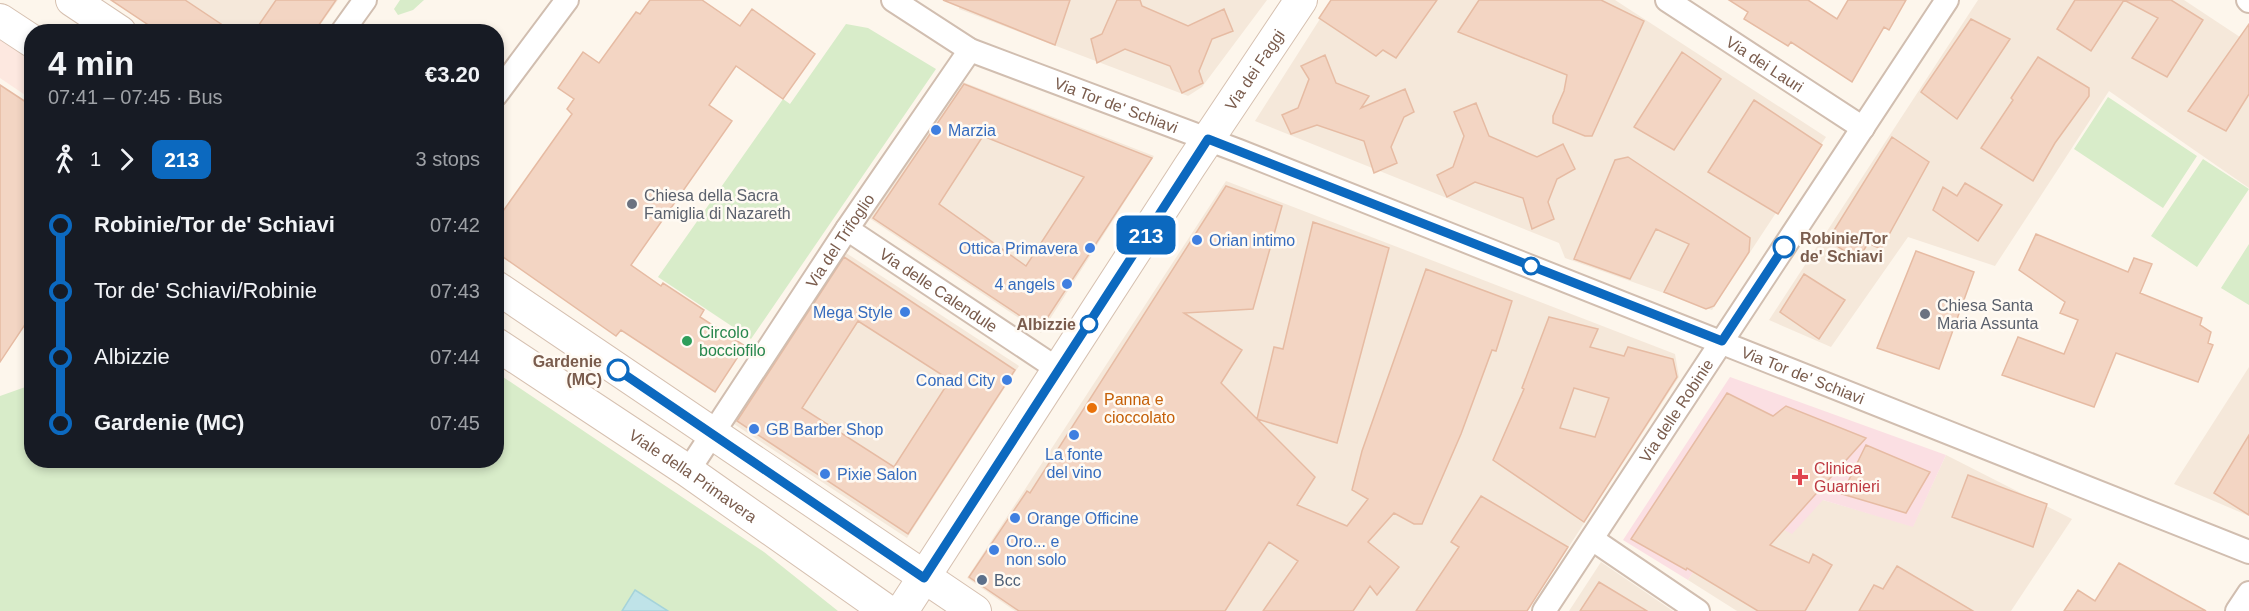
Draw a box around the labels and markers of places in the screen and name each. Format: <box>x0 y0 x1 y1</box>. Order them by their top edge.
place label: Marzia <box>948 122 996 139</box>
marker: Marzia <box>929 123 943 137</box>
place label: Chiesa della Sacra Famiglia di Nazareth <box>644 187 791 222</box>
marker: Chiesa della Sacra Famiglia di Nazareth <box>625 197 639 211</box>
place label: Robinie/Tor de' Schiavi <box>1800 230 1888 265</box>
place label: Orian intimo <box>1209 232 1295 249</box>
marker: Orian intimo <box>1190 233 1204 247</box>
marker: Robinie/Tor de' Schiavi <box>1773 236 1795 258</box>
place label: Ottica Primavera <box>959 240 1078 257</box>
marker: Ottica Primavera <box>1083 241 1097 255</box>
unlabelled marker <box>1522 257 1540 275</box>
place label: 4 angels <box>995 276 1055 293</box>
marker: 4 angels <box>1060 277 1074 291</box>
place label: Chiesa Santa Maria Assunta <box>1937 297 2038 332</box>
place label: Mega Style <box>813 304 893 321</box>
marker: Mega Style <box>898 305 912 319</box>
marker: Chiesa Santa Maria Assunta <box>1918 307 1932 321</box>
marker: Albizzie <box>1080 315 1098 333</box>
place label: Albizzie <box>1016 316 1076 333</box>
place label: Circolo bocciofilo <box>699 324 766 359</box>
marker: Circolo bocciofilo <box>680 334 694 348</box>
place label: Gardenie (MC) <box>533 353 602 388</box>
marker: Gardenie (MC) <box>607 359 629 381</box>
place label: Conad City <box>916 372 995 389</box>
marker: Conad City <box>1000 373 1014 387</box>
place label: Panna e cioccolato <box>1104 391 1175 426</box>
marker: Panna e cioccolato <box>1085 401 1099 415</box>
place label: GB Barber Shop <box>766 421 884 438</box>
marker: GB Barber Shop <box>747 422 761 436</box>
marker: La fonte del vino <box>1067 428 1081 442</box>
place label: La fonte del vino <box>1045 446 1103 481</box>
place label: Clinica Guarnieri <box>1814 460 1880 495</box>
place label: Pixie Salon <box>837 466 917 483</box>
marker: Pixie Salon <box>818 467 832 481</box>
marker: Clinica Guarnieri <box>1791 468 1809 486</box>
place label: Orange Officine <box>1027 510 1139 527</box>
marker: Orange Officine <box>1008 511 1022 525</box>
place label: Oro... e non solo <box>1006 533 1067 568</box>
marker: Oro... e non solo <box>987 543 1001 557</box>
place label: Bcc <box>994 572 1021 589</box>
marker: Bcc <box>975 573 989 587</box>

